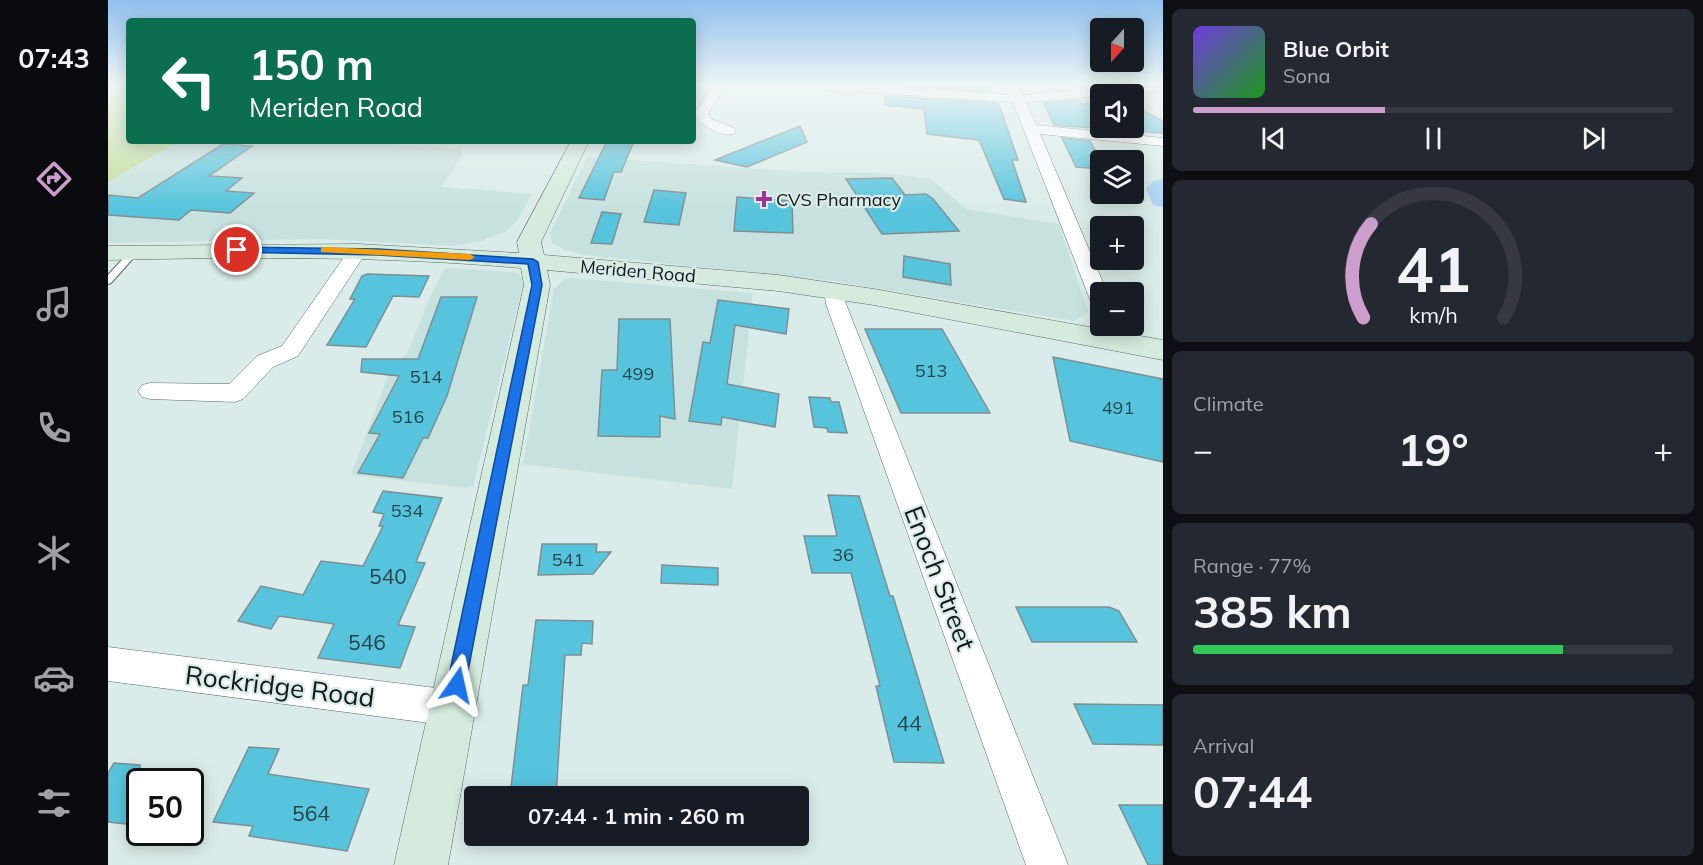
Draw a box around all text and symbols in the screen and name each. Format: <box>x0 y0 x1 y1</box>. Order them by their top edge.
north arrow <box>1090 18 1144 72</box>
map controls <box>1090 18 1144 336</box>
text: Blue Orbit <box>1283 35 1389 63</box>
text: 150 m <box>249 38 374 91</box>
text: 07:43 <box>18 41 90 75</box>
icon: left <box>150 42 228 120</box>
text: Sona <box>1283 63 1331 88</box>
button: sound <box>1090 84 1144 138</box>
text: Meriden Road <box>249 90 423 124</box>
icon: previous <box>1257 122 1290 155</box>
icon: pause <box>1417 122 1450 155</box>
icon: next <box>1577 122 1610 155</box>
button: layers <box>1090 150 1144 204</box>
icon: directions <box>33 158 75 200</box>
place label: CVS Pharmacy <box>776 188 901 211</box>
marker: CVS Pharmacy <box>757 192 771 206</box>
button: + <box>1090 216 1144 270</box>
pin <box>211 224 262 275</box>
text: 41 <box>1396 229 1470 308</box>
icon: arrive <box>220 233 253 266</box>
street label: Meriden Road <box>579 254 697 288</box>
button: − <box>1090 282 1144 336</box>
icon: music <box>33 283 75 325</box>
text: km/h <box>1409 302 1457 329</box>
house number: 513 <box>915 359 947 382</box>
house number: 499 <box>622 362 654 385</box>
house number: 514 <box>410 365 442 388</box>
text: Climate <box>1193 391 1264 416</box>
house number: 491 <box>1102 396 1134 419</box>
house number: 516 <box>392 405 424 428</box>
icon: phone <box>33 407 75 449</box>
text: 19° <box>1397 421 1469 477</box>
text: − <box>1193 429 1213 470</box>
text: + <box>1653 429 1673 470</box>
house number: 534 <box>391 499 423 522</box>
street label: Enoch Street <box>897 501 983 655</box>
icon: climate <box>33 532 75 574</box>
house number: 36 <box>832 543 854 566</box>
house number: 541 <box>552 548 584 571</box>
text: Range · 77% <box>1193 553 1311 578</box>
house number: 540 <box>369 563 407 589</box>
text: 385 km <box>1193 583 1352 639</box>
house number: 546 <box>348 629 386 655</box>
position arrow <box>425 653 489 717</box>
icon: car <box>33 657 75 699</box>
street label: Rockridge Road <box>184 658 376 714</box>
house number: 44 <box>896 710 922 736</box>
text: Arrival <box>1193 733 1254 758</box>
text: 07:44 <box>1193 763 1312 819</box>
speed limit sign: 50 <box>126 768 204 846</box>
icon: filters <box>33 782 75 824</box>
house number: 564 <box>292 800 330 826</box>
text: 07:44 · 1 min · 260 m <box>528 802 745 830</box>

